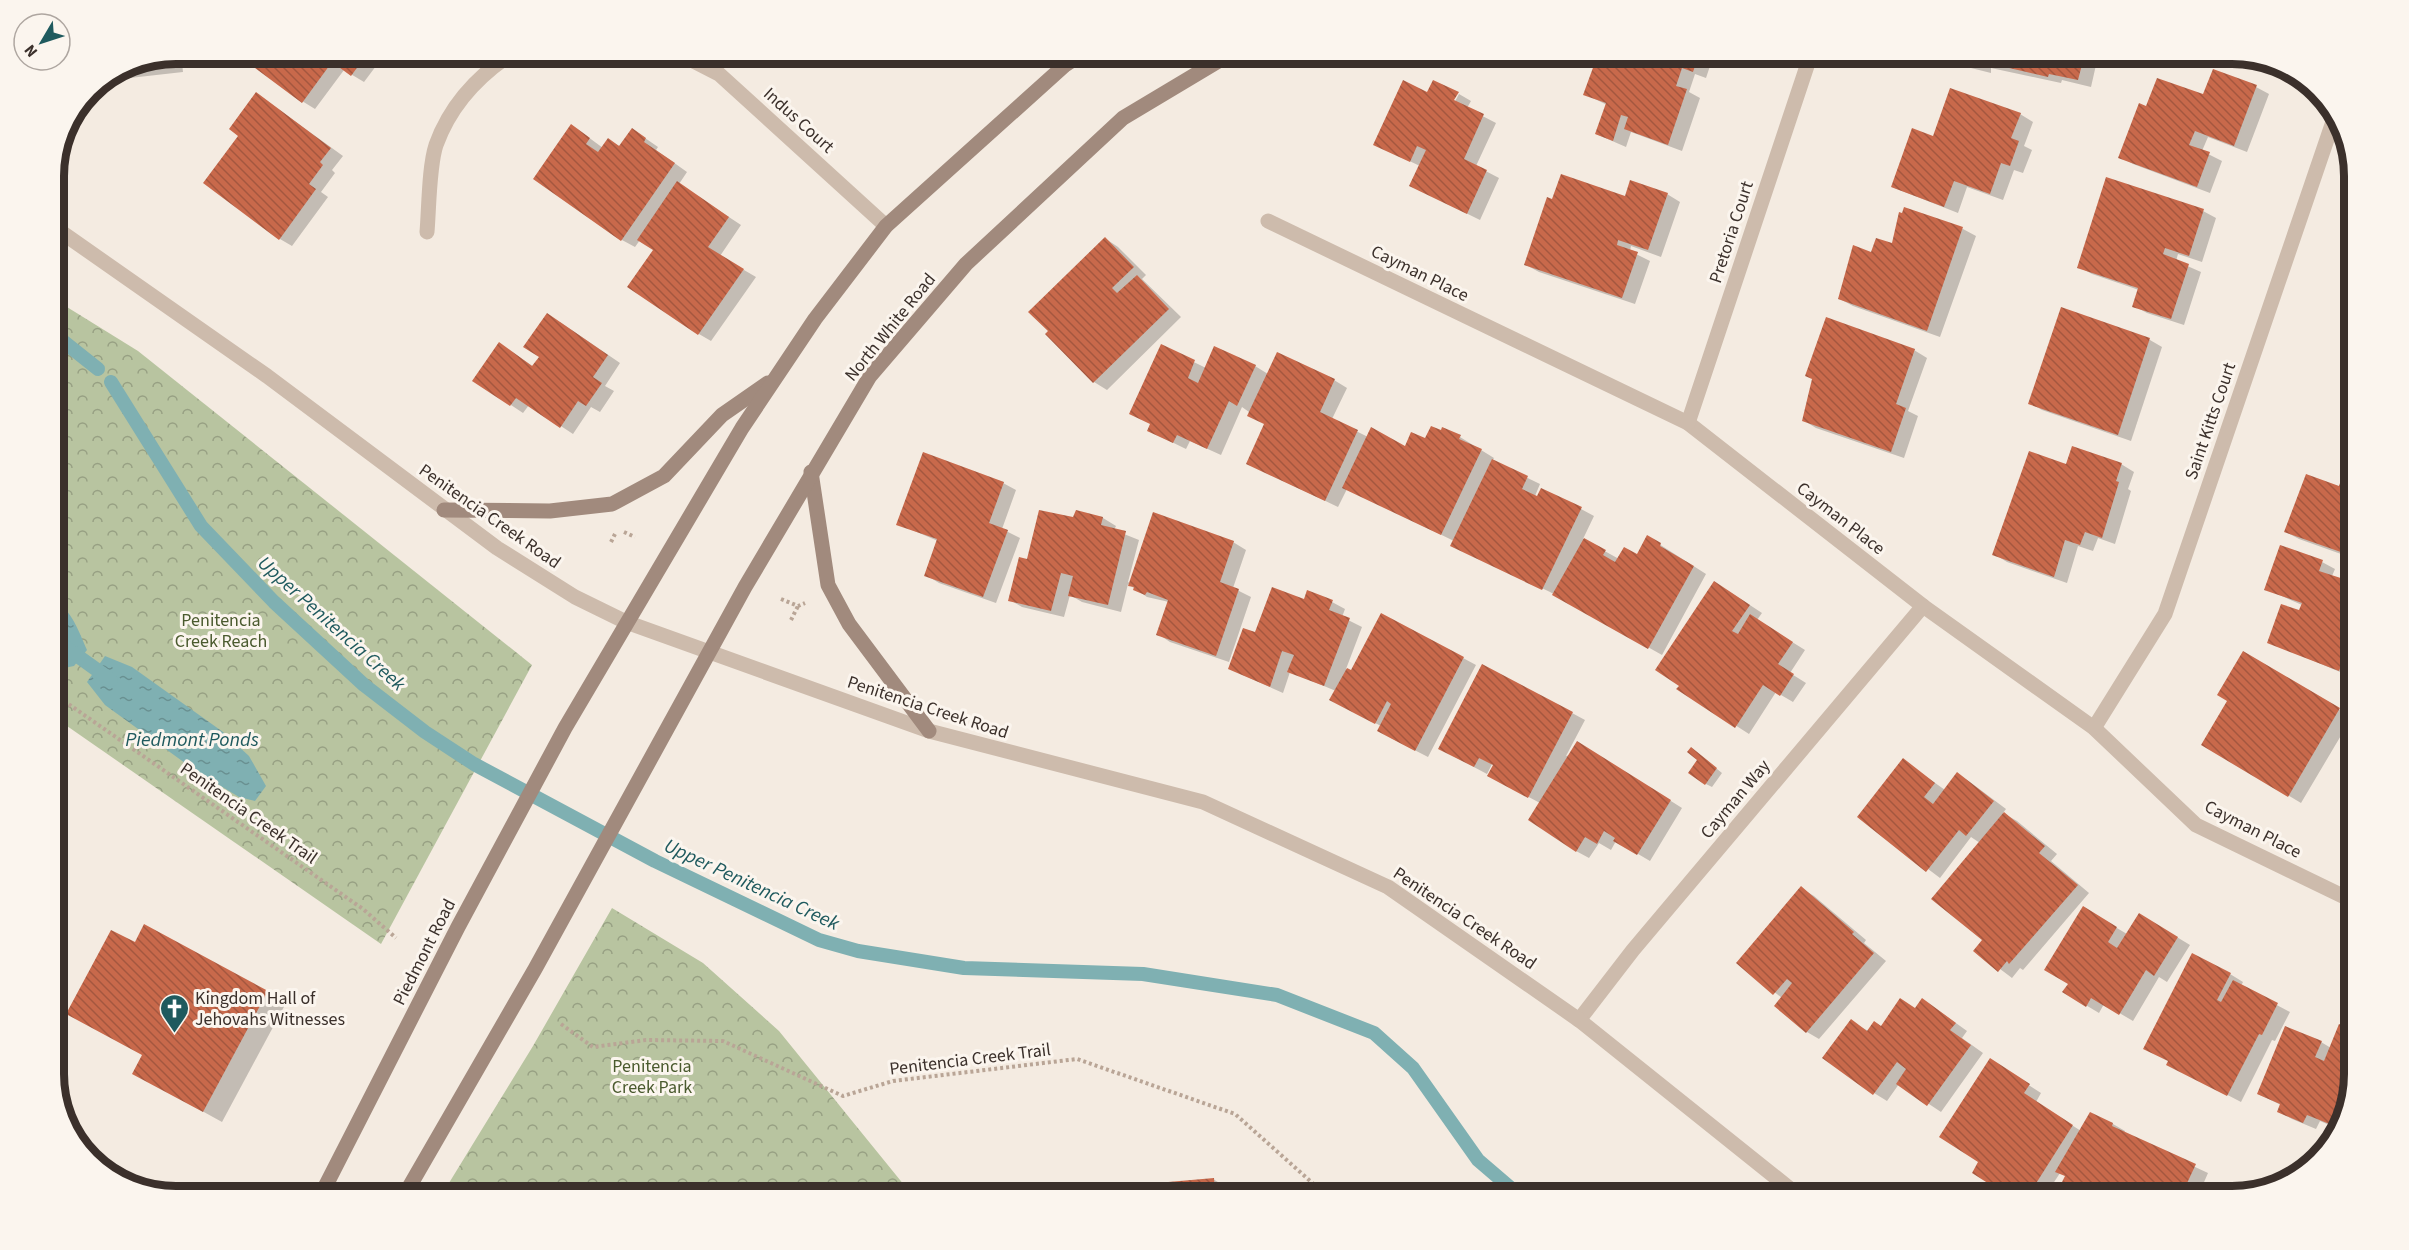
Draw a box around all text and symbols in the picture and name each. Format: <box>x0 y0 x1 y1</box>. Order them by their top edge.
north arrow <box>12 12 72 72</box>
text: N <box>19 40 43 62</box>
street label: Indus Court <box>758 82 840 159</box>
street label: Pretoria Court <box>1703 178 1760 286</box>
street label: Cayman Place <box>1367 239 1473 308</box>
street label: North White Road <box>839 268 942 387</box>
street label: Saint Kitts Court <box>2179 359 2242 483</box>
street label: Penitencia Creek Road <box>414 458 566 575</box>
street label: Cayman Place <box>1791 476 1890 561</box>
water label: Upper Penitencia Creek <box>251 550 412 698</box>
park label: Penitencia Creek Reach <box>175 608 267 654</box>
street label: Penitencia Creek Road <box>844 670 1012 745</box>
water label: Piedmont Ponds <box>125 726 259 754</box>
street label: Cayman Way <box>1695 754 1776 844</box>
street label: Penitencia Creek Trail <box>175 757 322 870</box>
street label: Cayman Place <box>2200 794 2306 865</box>
water label: Upper Penitencia Creek <box>659 832 844 938</box>
street label: Penitencia Creek Road <box>1388 861 1541 976</box>
street label: Piedmont Road <box>387 895 462 1010</box>
place label: Kingdom Hall of Jehovahs Witnesses <box>195 986 345 1032</box>
church icon: Kingdom Hall of Jehovahs Witnesses <box>158 992 190 1034</box>
street label: Penitencia Creek Trail <box>888 1037 1052 1082</box>
park label: Penitencia Creek Park <box>612 1054 692 1100</box>

